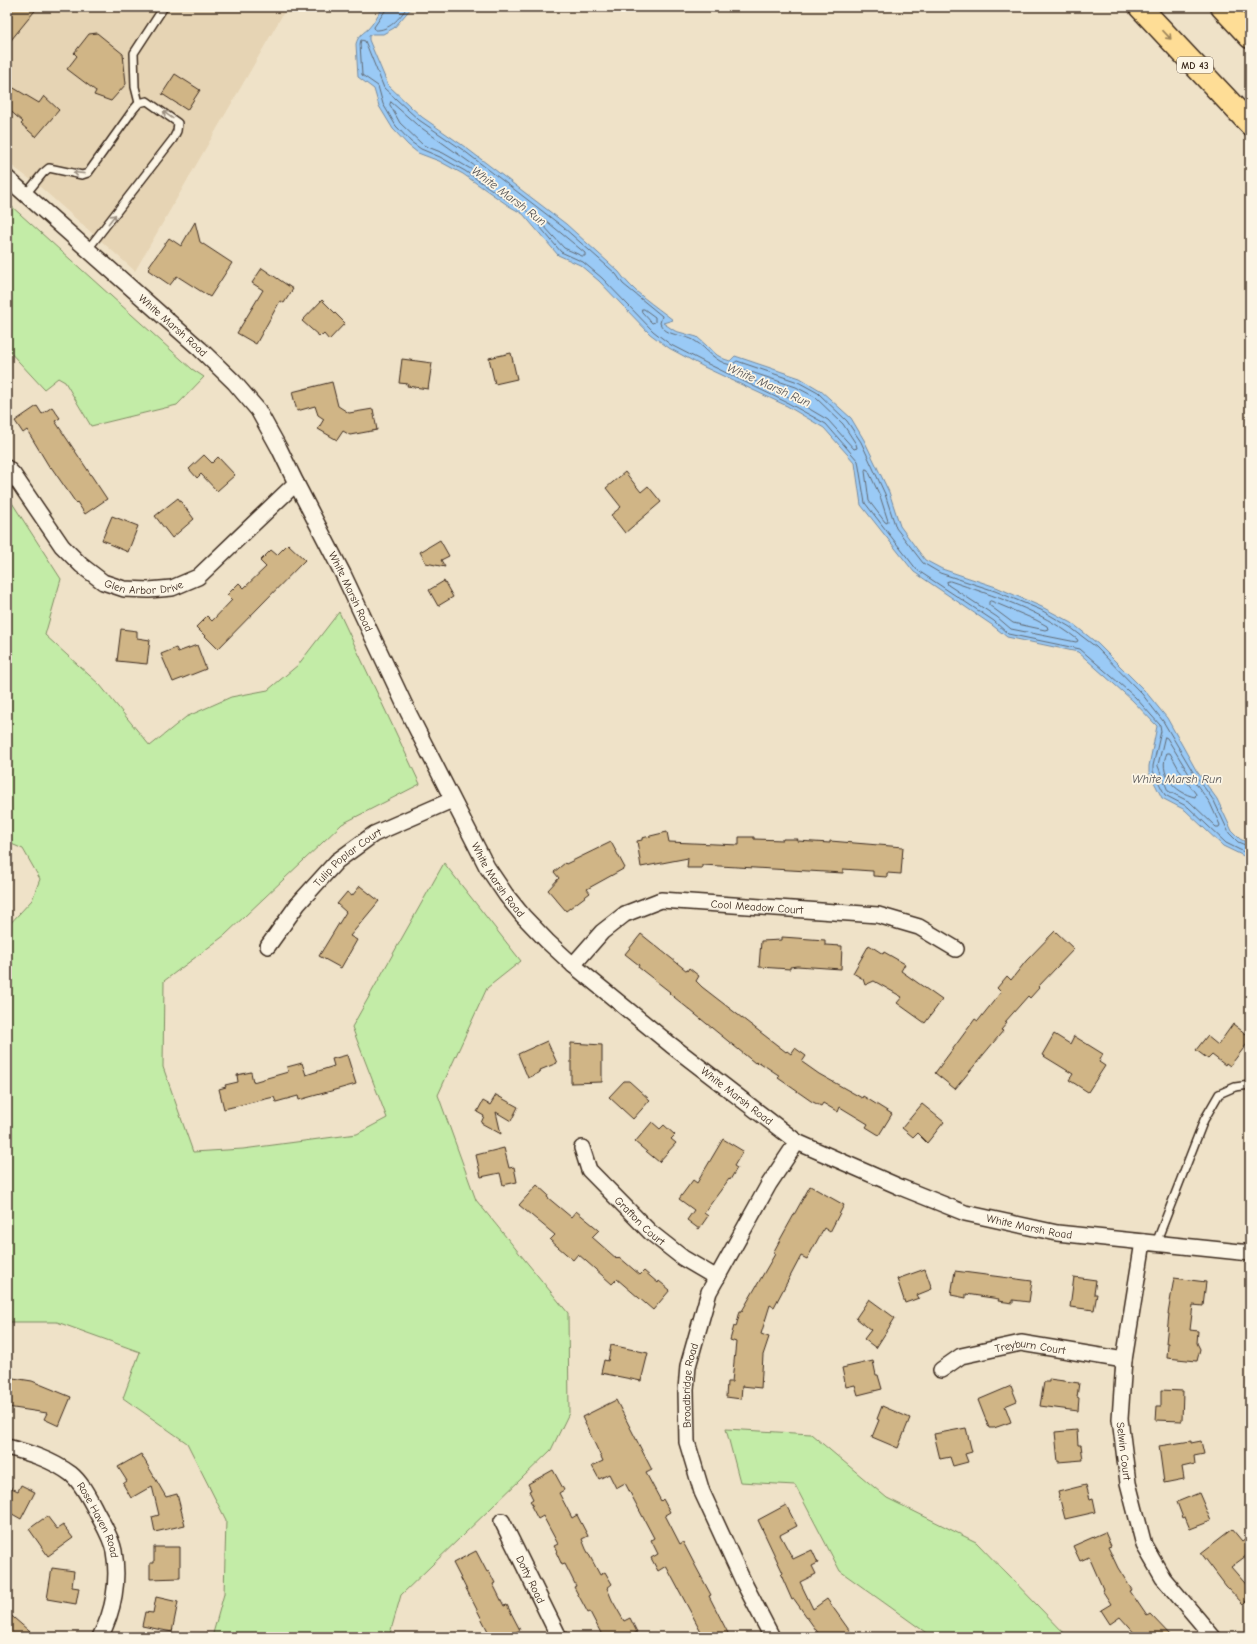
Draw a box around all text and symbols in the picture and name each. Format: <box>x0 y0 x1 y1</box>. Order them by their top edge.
one-way arrow <box>1162 30 1171 40</box>
road number: MD 43 <box>1177 57 1213 73</box>
one-way arrow <box>162 111 173 119</box>
water label: White Marsh Run <box>469 163 549 229</box>
one-way arrow <box>73 169 86 177</box>
one-way arrow <box>108 213 117 224</box>
street label: White Marsh Road <box>136 292 210 360</box>
water label: White Marsh Run <box>725 360 813 410</box>
street label: White Marsh Road <box>326 550 375 634</box>
street label: Glen Arbor Drive <box>103 577 186 597</box>
water label: White Marsh Run <box>1132 772 1222 786</box>
street label: Tulip Poplar Court <box>311 825 384 890</box>
street label: White Marsh Road <box>469 840 527 920</box>
street label: Cool Meadow Court <box>710 897 804 917</box>
street label: White Marsh Road <box>698 1064 775 1128</box>
street label: Grafton Court <box>612 1194 668 1249</box>
street label: White Marsh Road <box>985 1212 1073 1242</box>
street label: Treyburn Court <box>994 1337 1067 1357</box>
street label: Broadbridge Road <box>680 1342 701 1428</box>
street label: Selwin Court <box>1113 1421 1134 1482</box>
street label: Rose Haven Road <box>74 1480 121 1559</box>
street label: Dotty Road <box>513 1554 547 1606</box>

